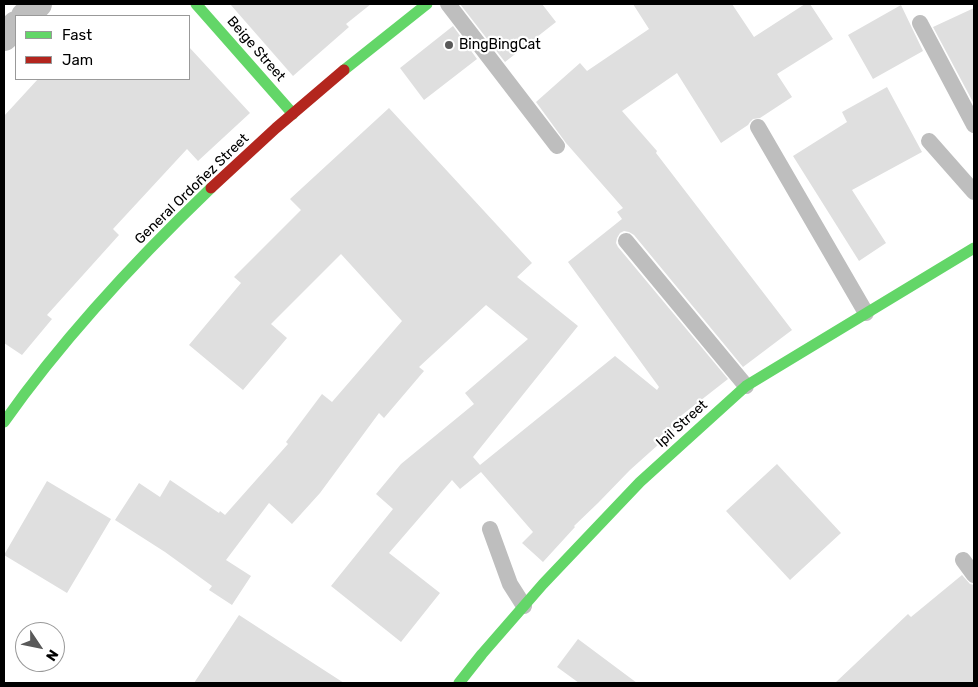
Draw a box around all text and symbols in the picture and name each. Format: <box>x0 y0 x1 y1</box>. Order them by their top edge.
street label: Beige Street <box>223 13 289 85</box>
legend <box>15 15 190 80</box>
text: Fast <box>62 26 92 44</box>
place label: BingBingCat <box>459 37 541 53</box>
marker: BingBingCat <box>443 39 455 51</box>
text: Jam <box>62 51 93 69</box>
street label: General Ordoñez Street <box>132 130 252 248</box>
street label: Ipil Street <box>653 397 711 451</box>
north arrow <box>15 622 65 672</box>
text: N <box>42 646 62 664</box>

